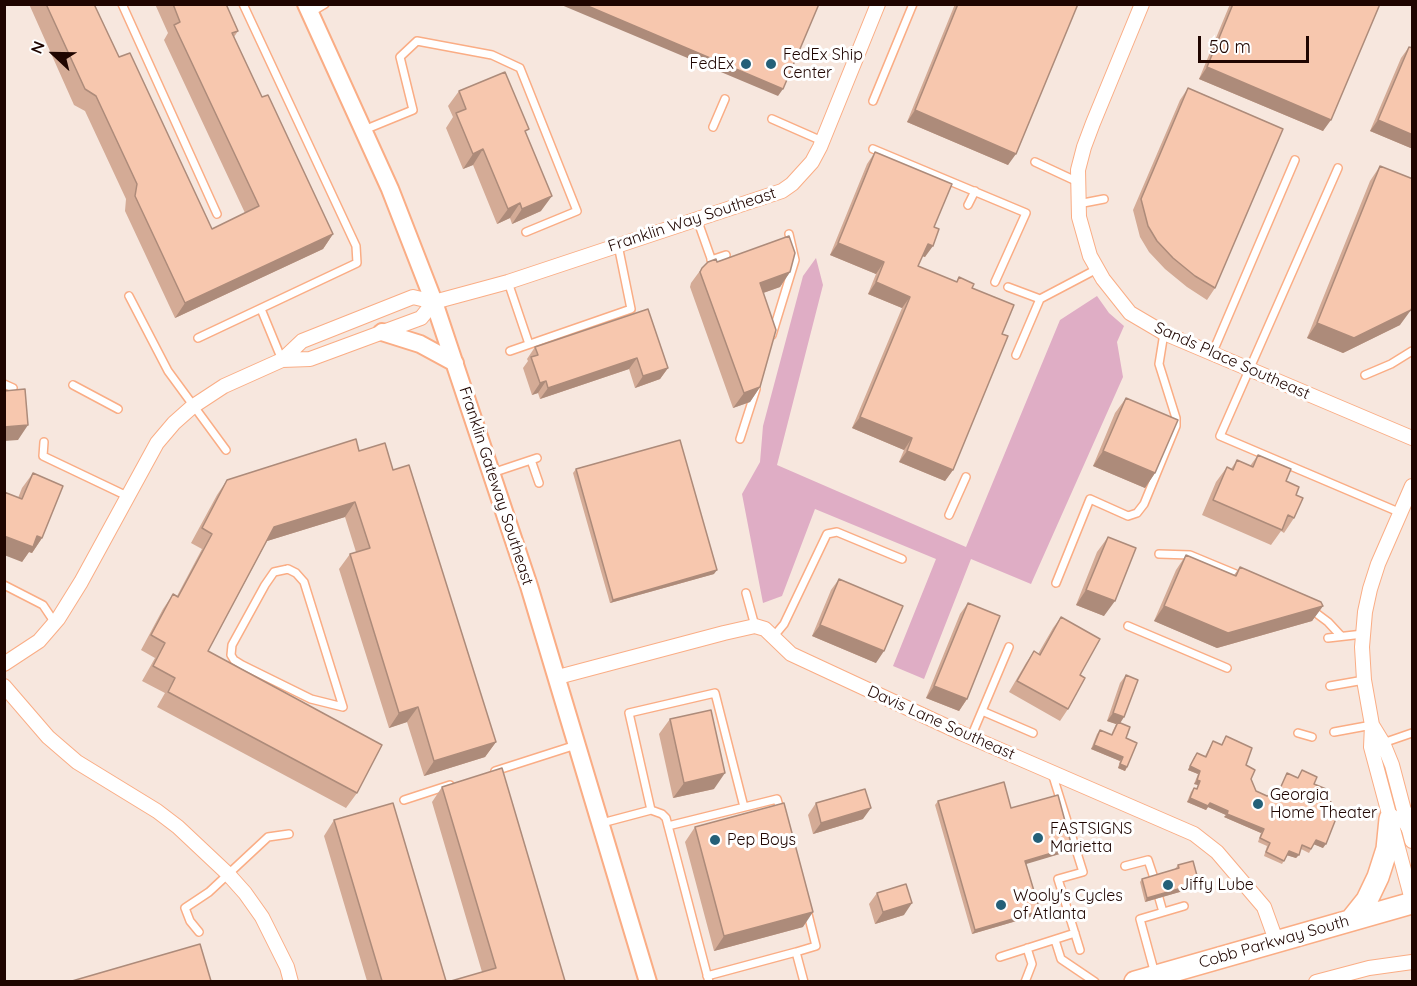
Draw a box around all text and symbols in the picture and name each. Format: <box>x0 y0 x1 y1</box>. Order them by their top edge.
north arrow <box>24 24 84 84</box>
scale bar <box>1201 24 1312 62</box>
text: 50 m <box>1209 35 1251 58</box>
text: N <box>26 38 49 56</box>
place label: FedEx Ship Center <box>783 45 863 83</box>
place label: FedEx <box>690 54 734 74</box>
marker: FedEx <box>739 57 753 71</box>
marker: FedEx Ship Center <box>764 57 778 71</box>
street label: Franklin Way Southeast <box>606 184 778 256</box>
street label: Sands Place Southeast <box>1151 318 1313 404</box>
street label: Franklin Gateway Southeast <box>455 384 537 588</box>
street label: Davis Lane Southeast <box>864 682 1018 764</box>
place label: Georgia Home Theater <box>1270 785 1377 823</box>
marker: Georgia Home Theater <box>1251 797 1265 811</box>
place label: FASTSIGNS Marietta <box>1050 819 1132 857</box>
place label: Pep Boys <box>727 830 796 850</box>
marker: FASTSIGNS Marietta <box>1031 831 1045 845</box>
marker: Pep Boys <box>708 833 722 847</box>
place label: Jiffy Lube <box>1180 875 1254 895</box>
marker: Jiffy Lube <box>1161 878 1175 892</box>
place label: Wooly's Cycles of Atlanta <box>1013 886 1123 924</box>
marker: Wooly's Cycles of Atlanta <box>994 898 1008 912</box>
street label: Cobb Parkway South <box>1197 911 1351 973</box>

